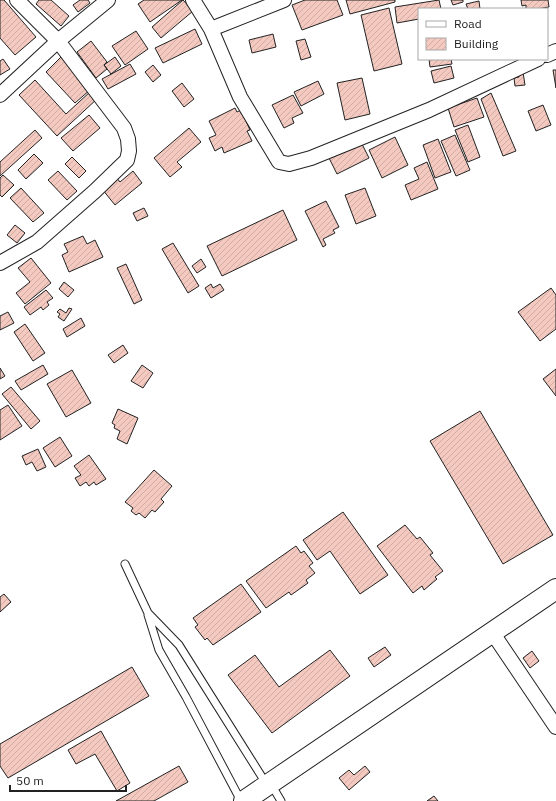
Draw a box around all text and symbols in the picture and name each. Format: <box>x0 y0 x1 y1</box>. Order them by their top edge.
legend <box>418 8 548 60</box>
text: Road <box>454 16 482 31</box>
text: Building <box>454 36 499 51</box>
scale bar <box>10 767 126 793</box>
text: 50 m <box>16 773 44 788</box>

